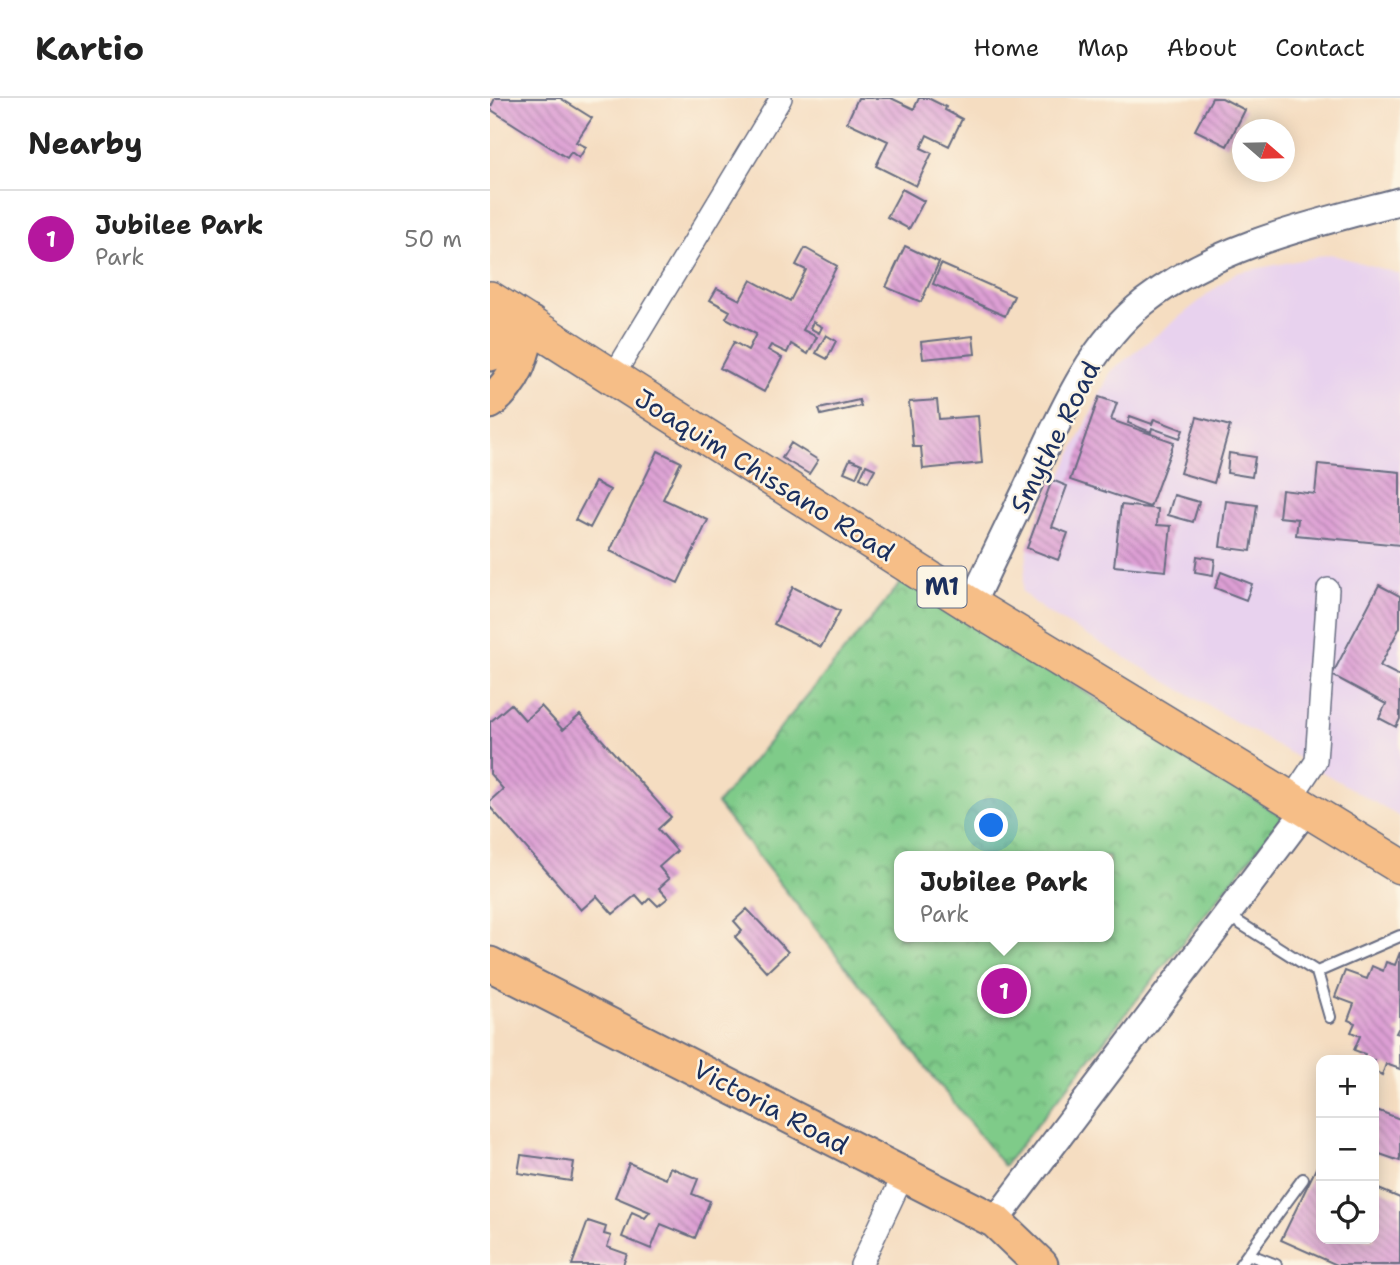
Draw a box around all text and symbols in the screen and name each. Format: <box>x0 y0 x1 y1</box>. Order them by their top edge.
text: Kartio <box>35 26 144 71</box>
text: Home <box>973 32 1039 64</box>
text: Map <box>1077 32 1129 64</box>
text: About <box>1167 32 1237 64</box>
text: Contact <box>1275 32 1365 64</box>
north arrow <box>1232 119 1295 182</box>
text: Nearby <box>28 123 143 164</box>
text: Jubilee Park <box>95 207 263 242</box>
text: 1 <box>46 224 56 254</box>
text: 50 m <box>404 224 462 254</box>
text: Park <box>95 242 144 272</box>
street label: Smythe Road <box>1001 355 1108 519</box>
street label: Joaquim Chissano Road <box>629 380 902 569</box>
road number: M1 <box>918 566 966 608</box>
your location <box>974 808 1008 842</box>
popup <box>894 851 1114 942</box>
text: Jubilee Park <box>920 864 1088 899</box>
text: Park <box>920 899 969 929</box>
pin: 1 <box>981 965 1027 1017</box>
street label: Victoria Road <box>687 1051 855 1162</box>
map controls <box>1316 1055 1379 1244</box>
button: + <box>1316 1055 1379 1118</box>
button: − <box>1316 1118 1379 1181</box>
button: locate <box>1316 1181 1379 1244</box>

